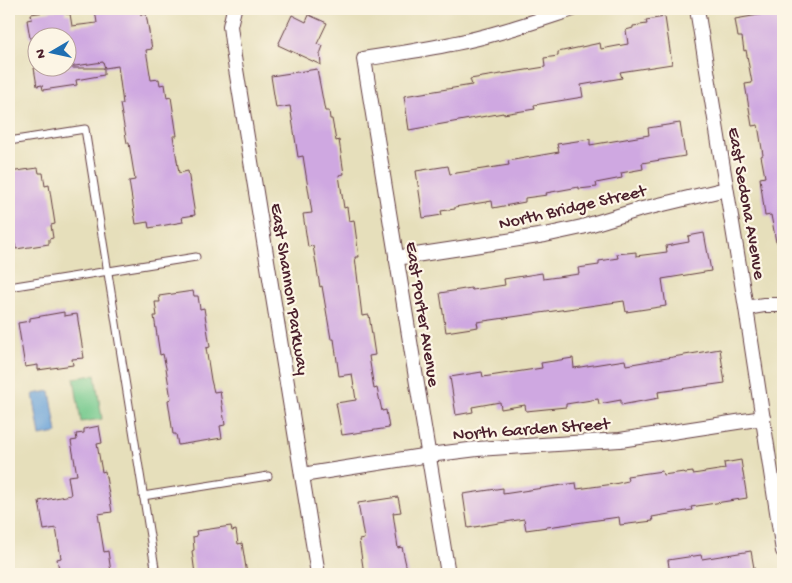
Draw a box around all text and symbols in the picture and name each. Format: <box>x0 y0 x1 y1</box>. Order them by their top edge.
north arrow <box>28 28 78 78</box>
text: N <box>33 48 51 59</box>
street label: East Sedona Avenue <box>722 126 769 282</box>
street label: North Bridge Street <box>497 181 650 236</box>
street label: East Shannon Parkway <box>265 202 313 377</box>
street label: East Porter Avenue <box>400 240 443 389</box>
street label: North Garden Street <box>452 414 612 446</box>

